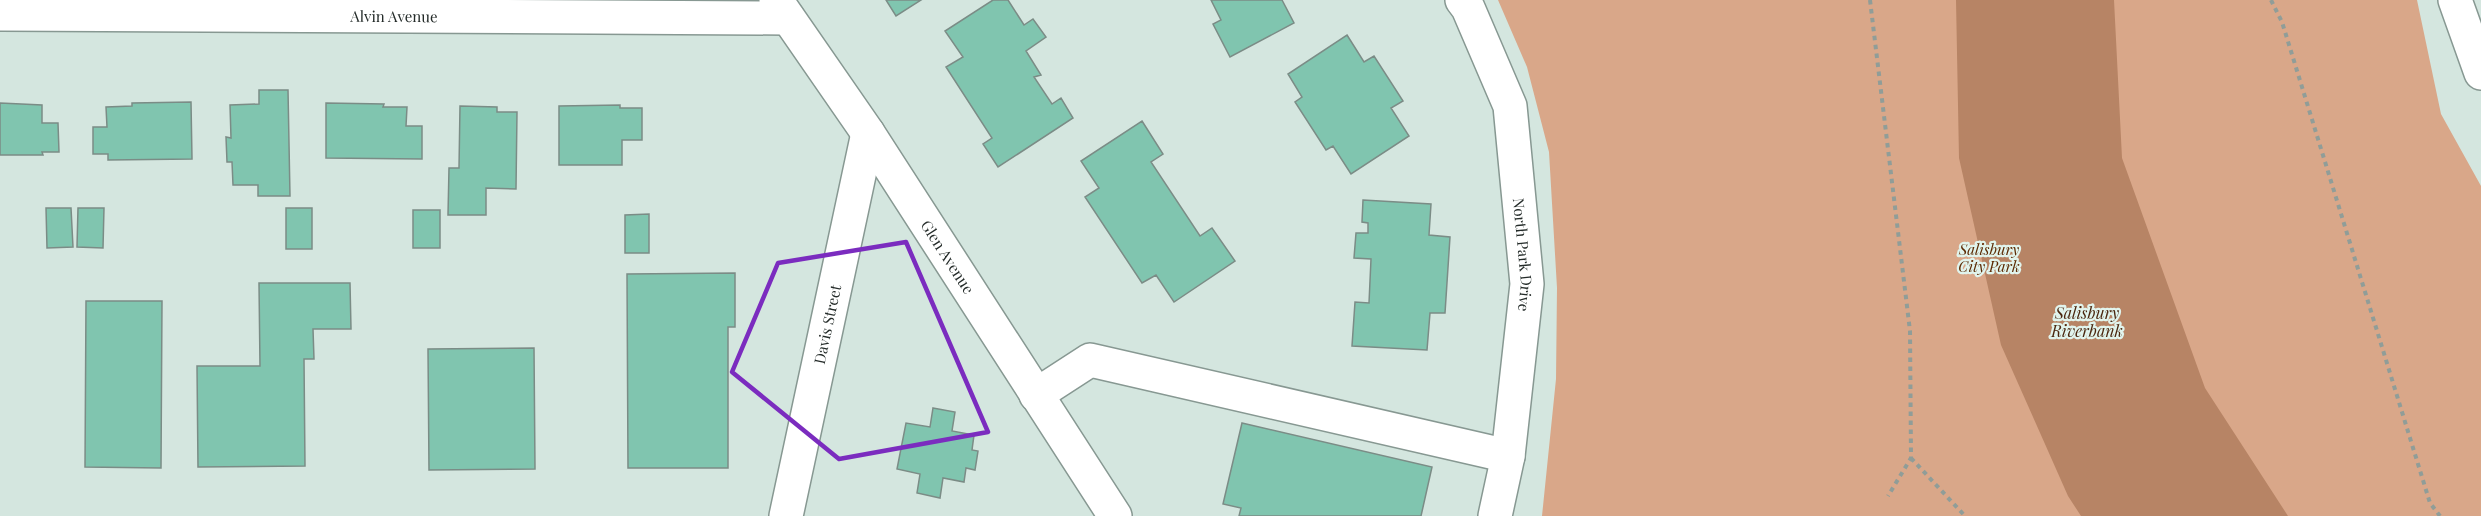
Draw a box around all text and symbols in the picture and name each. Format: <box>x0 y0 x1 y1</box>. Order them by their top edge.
street label: Alvin Avenue <box>349 6 438 26</box>
street label: North Park Drive <box>1509 197 1537 313</box>
street label: Glen Avenue <box>917 216 979 297</box>
park label: Salisbury City Park <box>1958 239 2020 276</box>
street label: Davis Street <box>809 282 845 366</box>
water label: Salisbury Riverbank <box>2050 302 2123 341</box>

